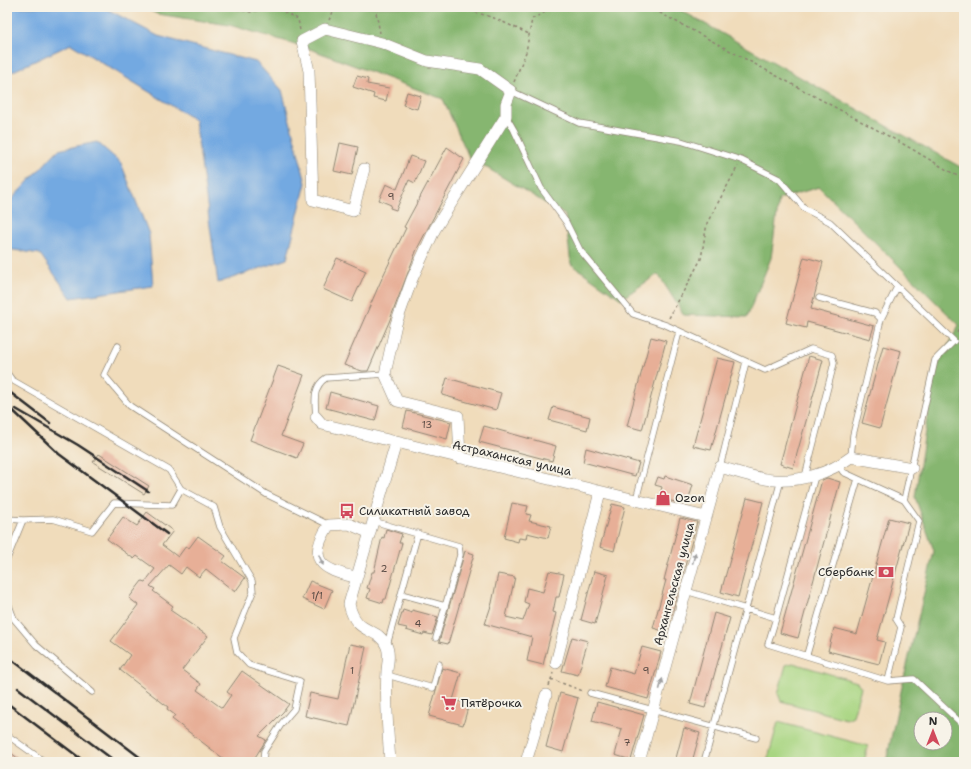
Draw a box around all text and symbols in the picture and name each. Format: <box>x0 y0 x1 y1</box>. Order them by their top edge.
house number: 9 <box>388 190 395 203</box>
house number: 13 <box>422 418 432 431</box>
street label: Астраханская улица <box>451 436 574 480</box>
shop icon: Ozon <box>654 489 672 507</box>
place label: Ozon <box>675 490 705 506</box>
bus stop icon: Силикатный завод <box>338 502 356 520</box>
place label: Силикатный завод <box>359 503 470 519</box>
street label: Архангельская улица <box>650 520 698 647</box>
one-way arrow <box>692 552 698 565</box>
one-way arrow <box>318 554 324 566</box>
house number: 2 <box>381 562 388 575</box>
bank icon: Сбербанк <box>877 563 895 581</box>
place label: Сбербанк <box>818 564 875 580</box>
house number: 1/1 <box>311 589 323 602</box>
house number: 4 <box>415 617 422 630</box>
house number: 1 <box>350 664 354 677</box>
house number: 9 <box>643 664 650 677</box>
one-way arrow <box>658 678 664 690</box>
supermarket icon: Пятёрочка <box>440 694 458 712</box>
place label: Пятёрочка <box>461 695 522 711</box>
north arrow <box>913 711 953 751</box>
text: N <box>929 714 938 729</box>
house number: 7 <box>624 736 631 749</box>

